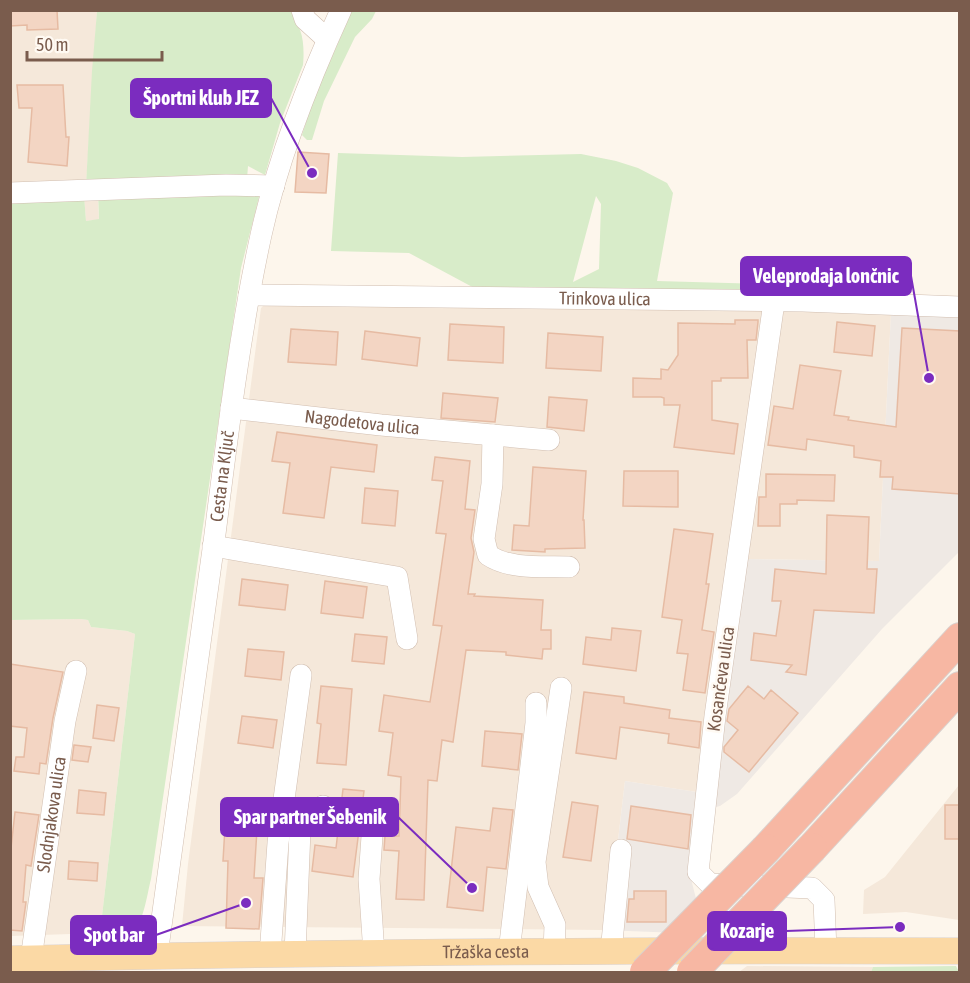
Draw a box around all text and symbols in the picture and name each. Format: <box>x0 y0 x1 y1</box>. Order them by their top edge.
scale bar <box>27 24 162 62</box>
text: 50 m <box>36 34 68 55</box>
callout: Športni klub JEZ <box>131 79 271 117</box>
text: Športni klub JEZ <box>143 86 260 109</box>
callout: Veleprodaja lončnic <box>741 257 911 295</box>
text: Veleprodaja lončnic <box>752 264 900 287</box>
street label: Trinkova ulica <box>559 287 651 309</box>
street label: Nagodetova ulica <box>304 405 421 438</box>
street label: Cesta na Ključ <box>206 429 238 523</box>
street label: Kosančeva ulica <box>703 625 738 733</box>
street label: Slodnjakova ulica <box>32 755 70 874</box>
callout: Spar partner Šebenik <box>221 798 398 836</box>
text: Spar partner Šebenik <box>234 805 387 828</box>
callout: Kozarje <box>708 912 786 950</box>
callout: Spot bar <box>71 916 156 954</box>
text: Kozarje <box>720 919 774 942</box>
text: Spot bar <box>84 923 145 946</box>
street label: Tržaška cesta <box>442 941 529 962</box>

